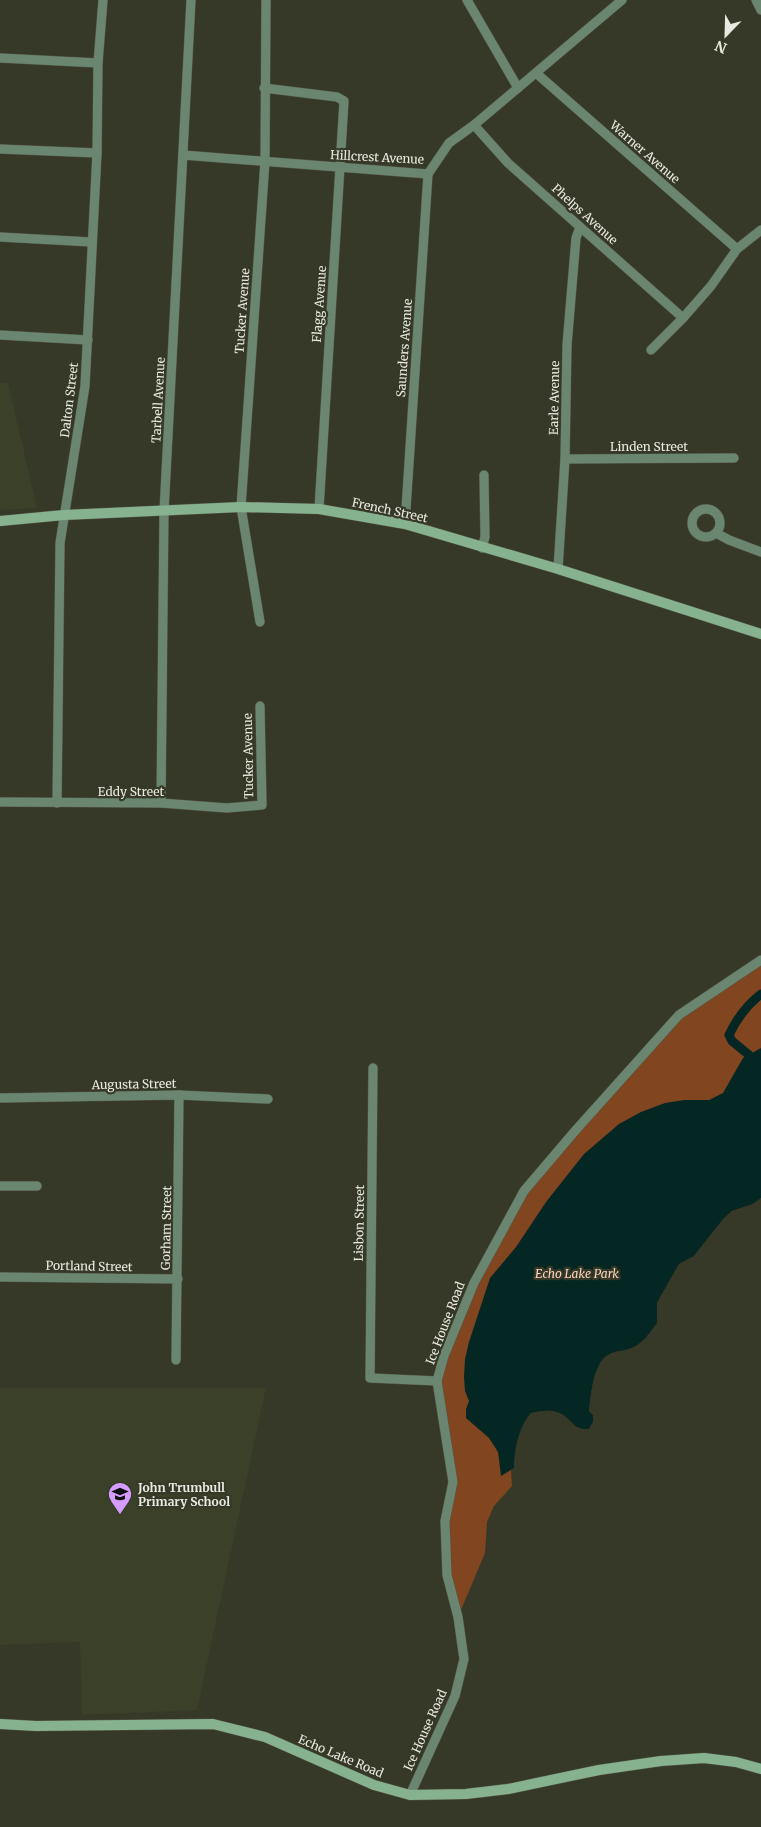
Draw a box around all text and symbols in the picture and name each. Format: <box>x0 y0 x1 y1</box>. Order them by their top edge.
north arrow <box>701 10 751 60</box>
text: N <box>712 37 730 57</box>
street label: Warner Avenue <box>606 117 683 186</box>
street label: Hillcrest Avenue <box>330 147 424 167</box>
street label: Phelps Avenue <box>549 180 621 248</box>
street label: Flagg Avenue <box>309 265 329 343</box>
street label: Tucker Avenue <box>232 268 252 354</box>
street label: Saunders Avenue <box>393 298 415 398</box>
street label: Tarbell Avenue <box>148 357 168 443</box>
street label: Dalton Street <box>57 361 81 438</box>
street label: Earle Avenue <box>546 361 562 435</box>
street label: Linden Street <box>610 439 688 454</box>
street label: French Street <box>351 495 430 525</box>
street label: Tucker Avenue <box>240 713 256 799</box>
street label: Eddy Street <box>98 784 164 799</box>
street label: Augusta Street <box>91 1076 177 1092</box>
street label: Lisbon Street <box>351 1184 367 1261</box>
street label: Gorham Street <box>158 1185 174 1270</box>
street label: Portland Street <box>45 1258 133 1274</box>
park label: Echo Lake Park <box>535 1266 619 1281</box>
street label: Ice House Road <box>422 1280 468 1366</box>
place label: John Trumbull Primary School <box>137 1480 230 1509</box>
school or university icon: John Trumbull Primary School <box>107 1481 133 1515</box>
street label: Ice House Road <box>400 1687 450 1773</box>
street label: Echo Lake Road <box>296 1731 386 1781</box>

